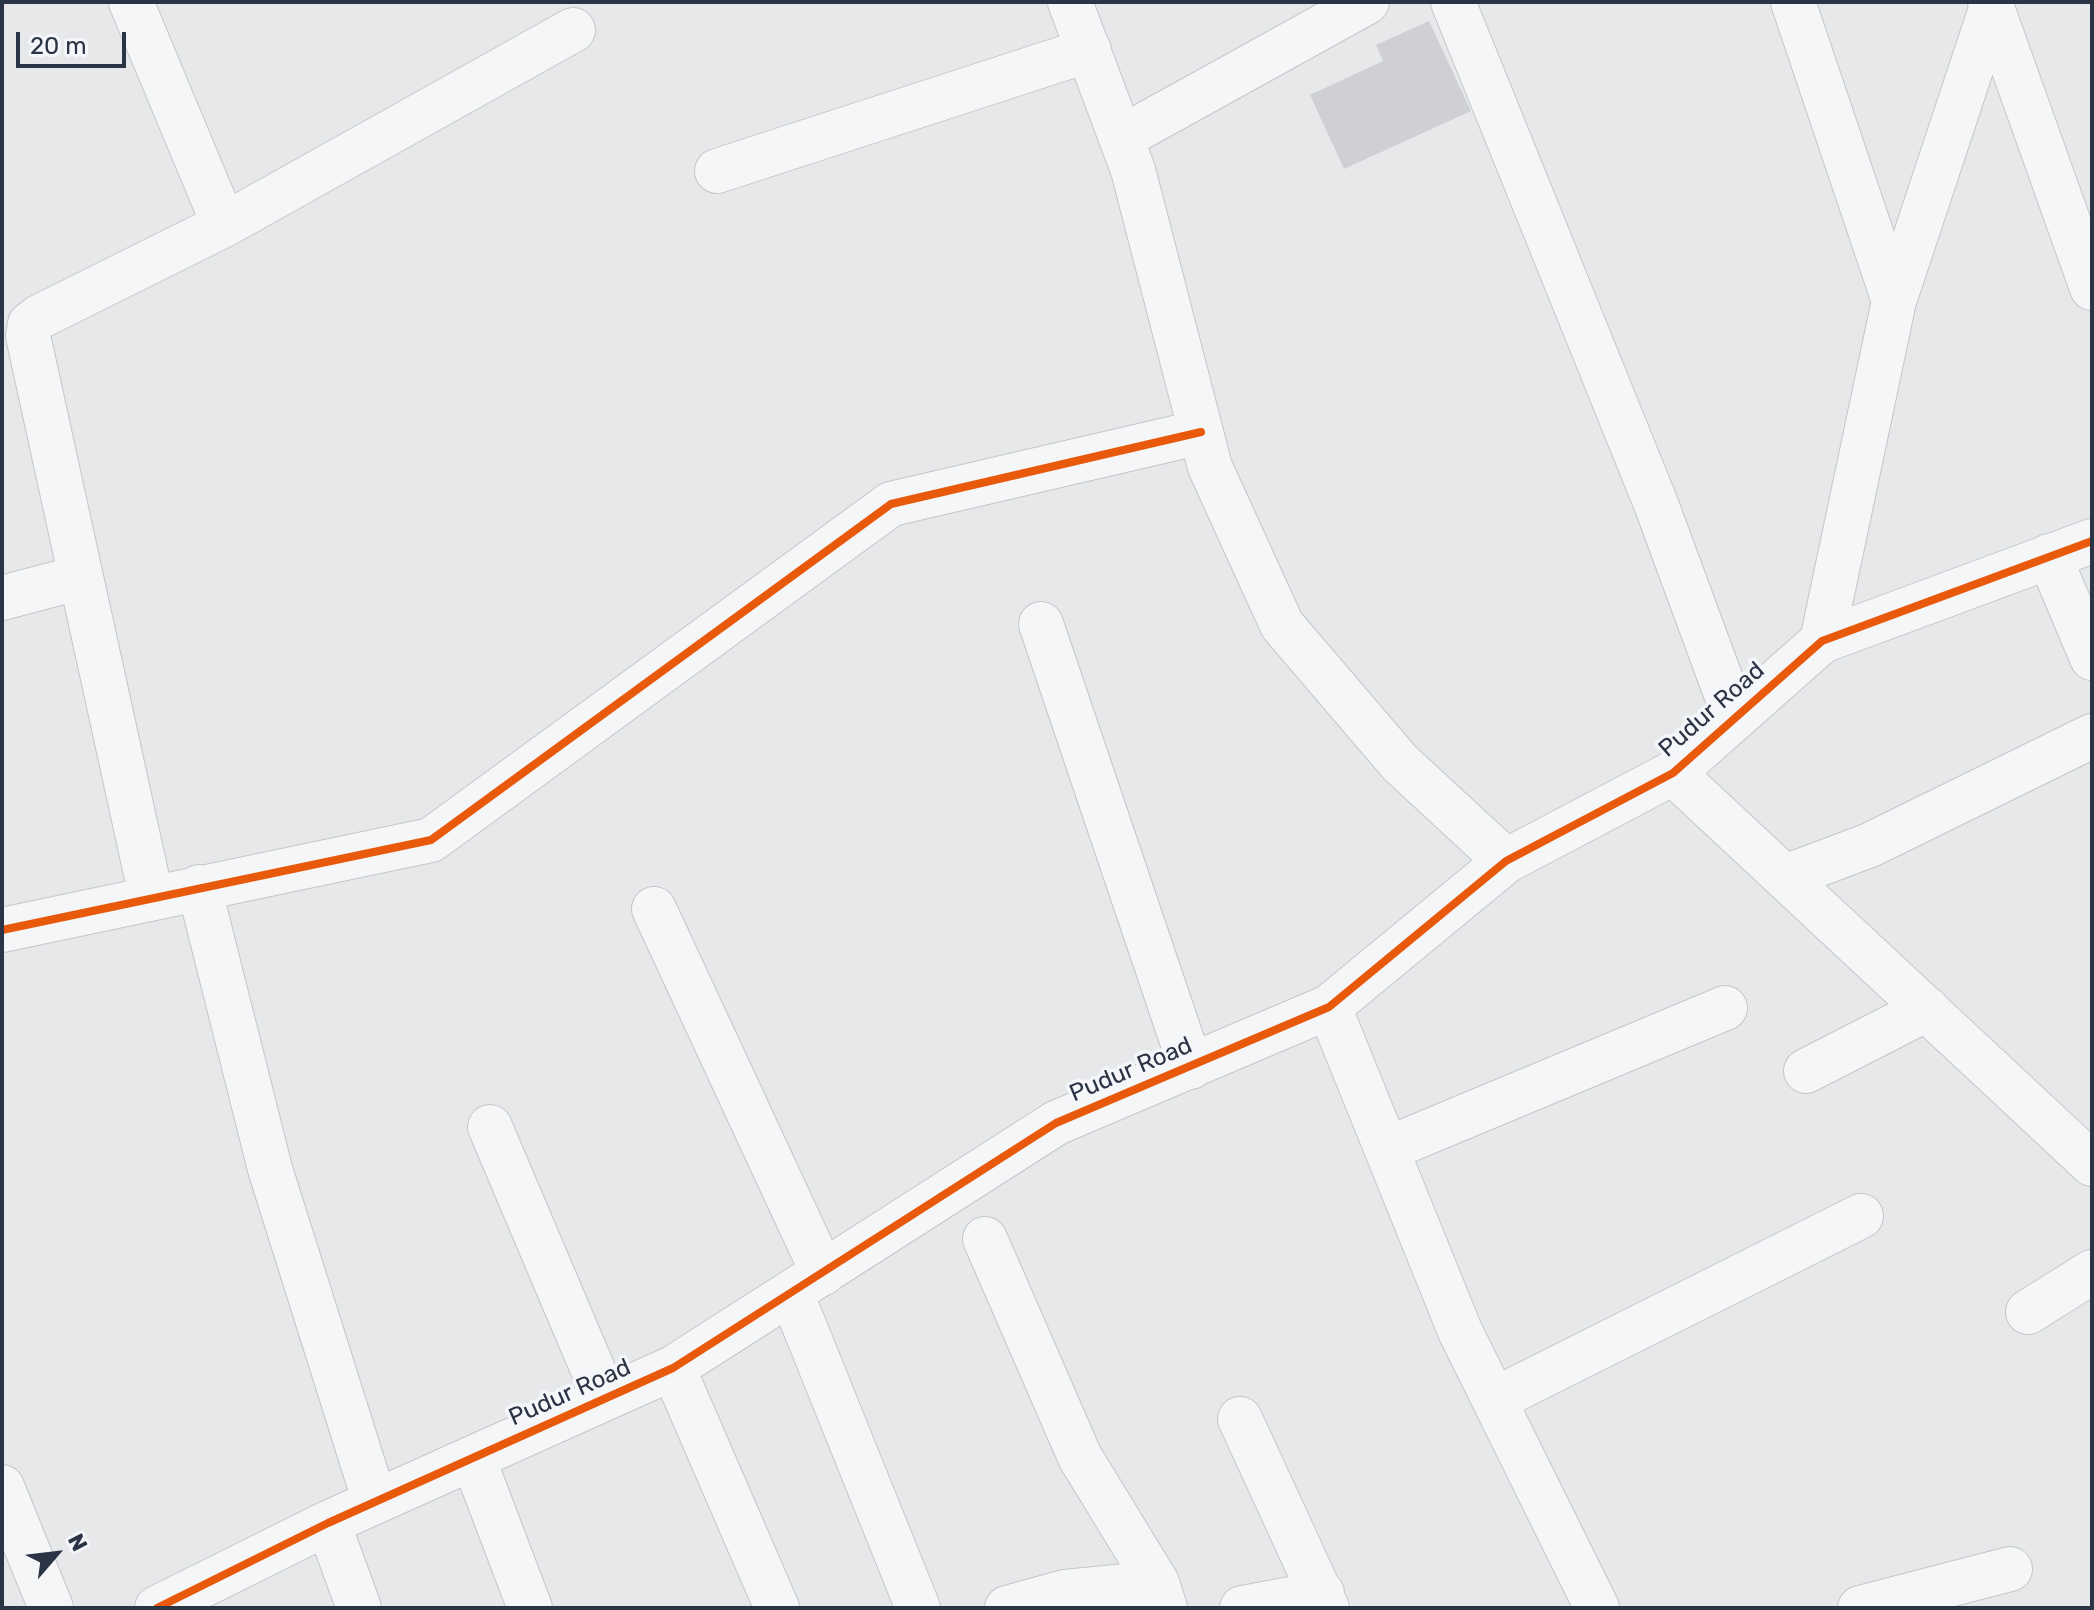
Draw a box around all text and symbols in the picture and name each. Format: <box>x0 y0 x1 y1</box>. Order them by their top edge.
scale bar <box>20 16 130 66</box>
text: 20 m <box>30 32 87 60</box>
street label: Pudur Road <box>1653 656 1771 764</box>
street label: Pudur Road <box>1065 1031 1197 1109</box>
street label: Pudur Road <box>505 1353 635 1433</box>
north arrow <box>16 1514 96 1594</box>
text: N <box>62 1529 93 1556</box>

